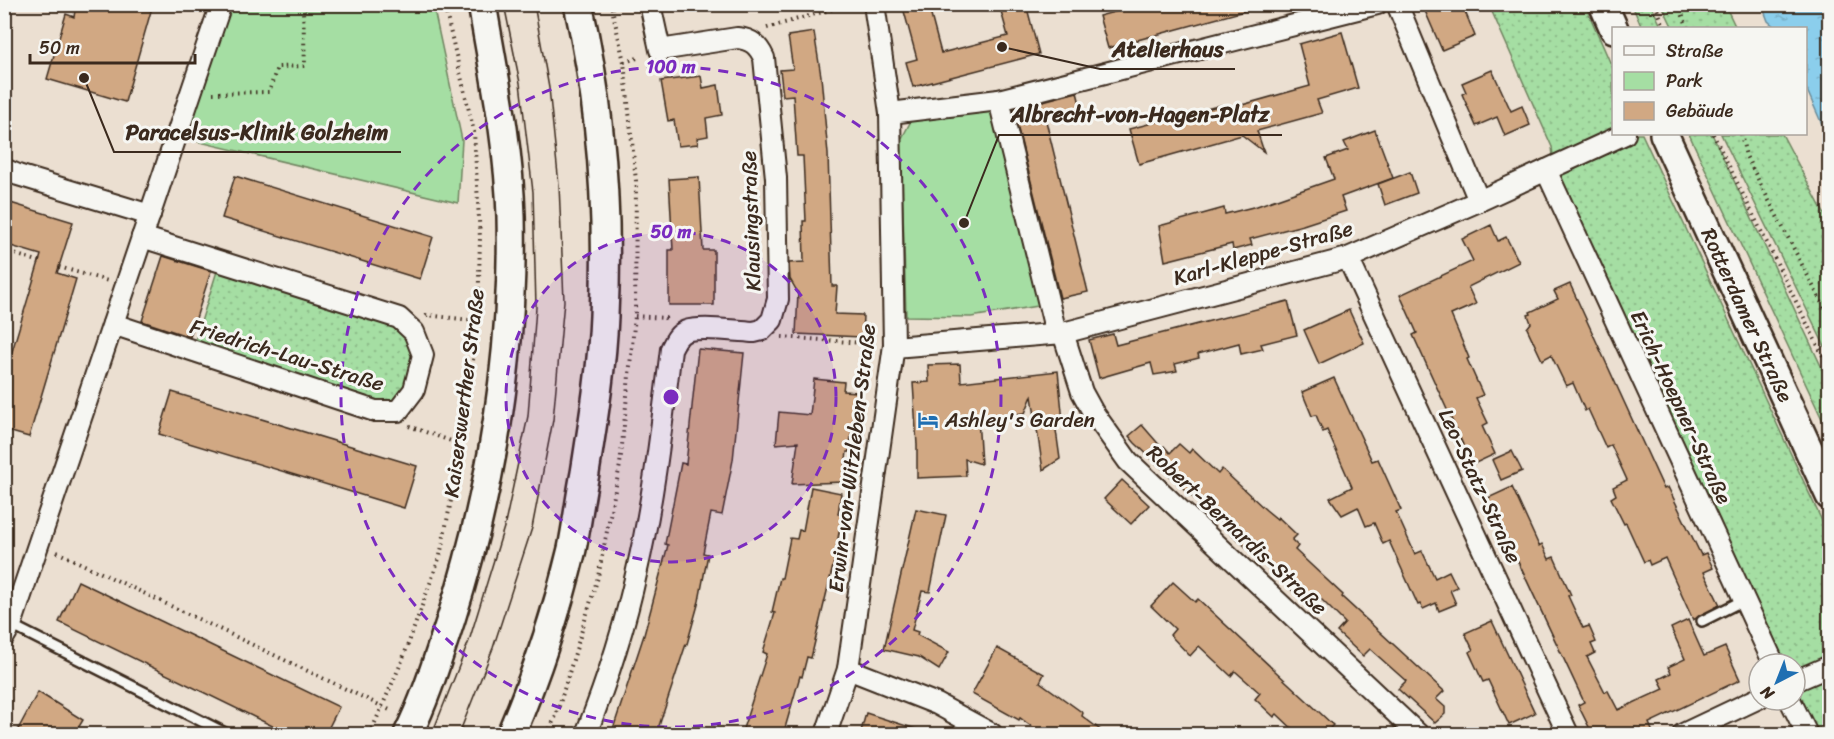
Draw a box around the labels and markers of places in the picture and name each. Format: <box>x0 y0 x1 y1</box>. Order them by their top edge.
callout: Atelierhaus <box>1100 29 1235 69</box>
callout: Albrecht-von-Hagen-Platz <box>999 95 1282 135</box>
callout: Paracelsus-Klinik Golzheim <box>114 112 401 152</box>
centre of rings <box>661 387 681 407</box>
place label: Ashley's Garden <box>944 401 1095 439</box>
hotel icon: Ashley's Garden <box>916 408 940 432</box>

